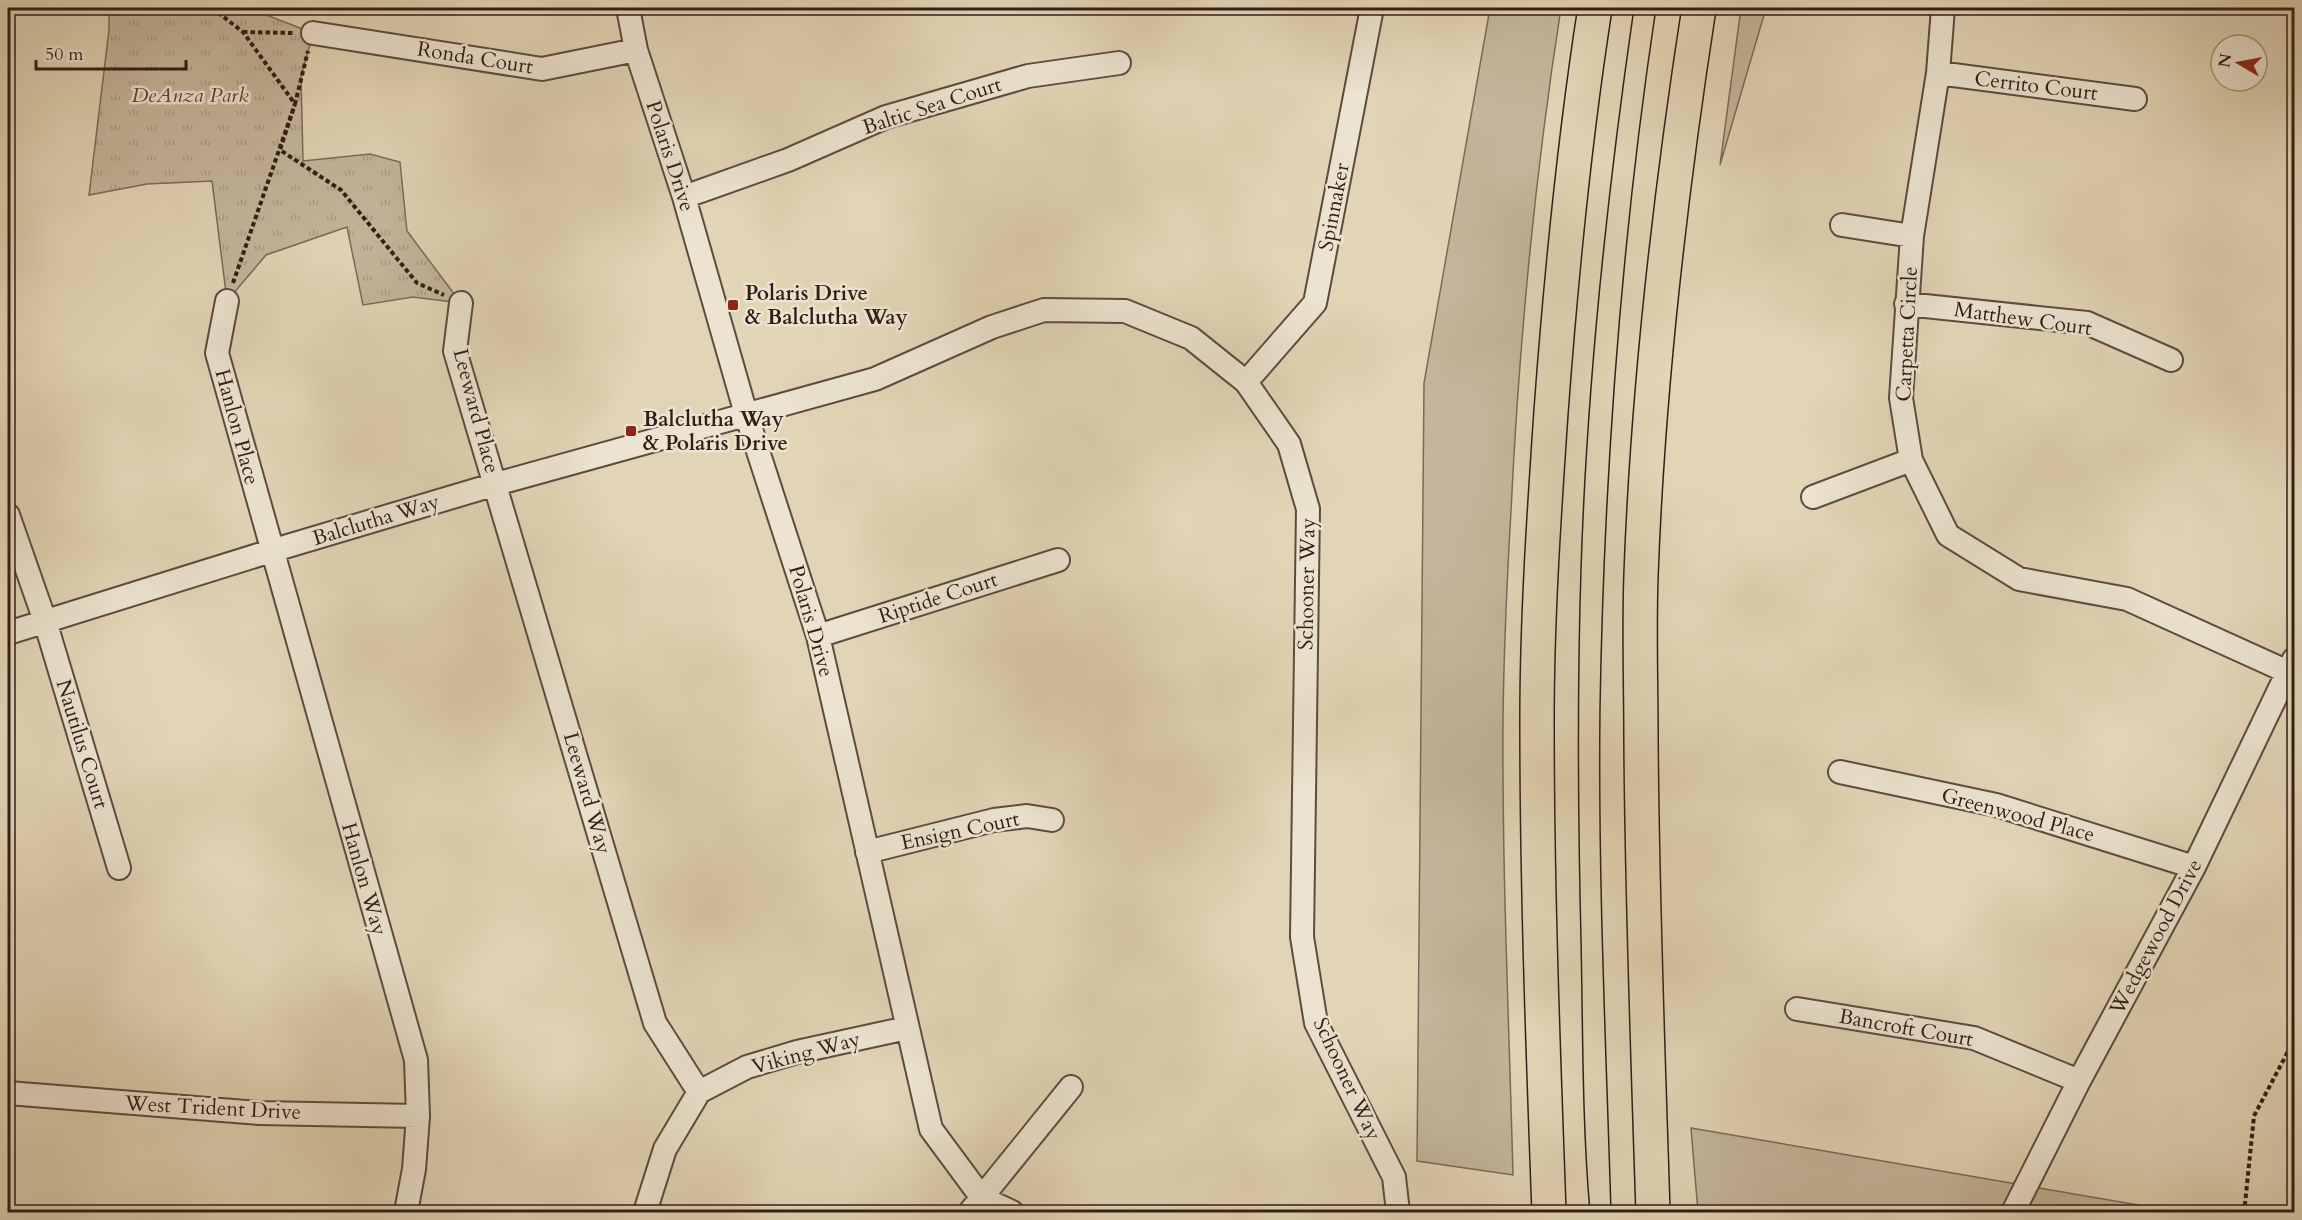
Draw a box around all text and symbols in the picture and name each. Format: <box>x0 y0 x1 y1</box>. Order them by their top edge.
scale bar <box>36 33 186 71</box>
north arrow <box>2209 33 2269 93</box>
street label: Ronda Court <box>415 35 535 82</box>
text: 50 m <box>45 42 84 67</box>
text: N <box>2213 52 2237 69</box>
street label: Cerrito Court <box>1973 64 2099 108</box>
street label: Baltic Sea Court <box>859 70 1006 142</box>
park label: DeAnza Park <box>131 81 249 110</box>
street label: Polaris Drive <box>638 97 702 215</box>
street label: Spinnaker <box>1311 160 1357 253</box>
street label: Carpetta Circle <box>1889 266 1925 402</box>
place label: Polaris Drive & Balclutha Way <box>745 279 908 332</box>
street label: Matthew Court <box>1952 295 2094 343</box>
marker: Polaris Drive & Balclutha Way <box>726 298 740 312</box>
street label: Leeward Place <box>445 345 507 477</box>
street label: Hanlon Place <box>208 366 266 488</box>
place label: Balclutha Way & Polaris Drive <box>643 405 788 458</box>
marker: Balclutha Way & Polaris Drive <box>624 424 638 438</box>
street label: Balclutha Way <box>309 487 443 553</box>
street label: Schooner Way <box>1291 518 1323 650</box>
street label: Polaris Drive <box>781 562 841 680</box>
street label: Riptide Court <box>875 565 1002 631</box>
street label: Nautilus Court <box>49 676 116 813</box>
street label: Leeward Way <box>556 729 618 857</box>
street label: Greenwood Place <box>1938 781 2098 849</box>
street label: Ensign Court <box>898 804 1022 858</box>
street label: Hanlon Way <box>334 819 394 939</box>
street label: Wedgewood Drive <box>2102 854 2209 1021</box>
street label: Bancroft Court <box>1837 1002 1976 1054</box>
street label: Schooner Way <box>1306 1013 1388 1145</box>
street label: Viking Way <box>749 1025 863 1081</box>
street label: West Trident Drive <box>123 1089 302 1127</box>

